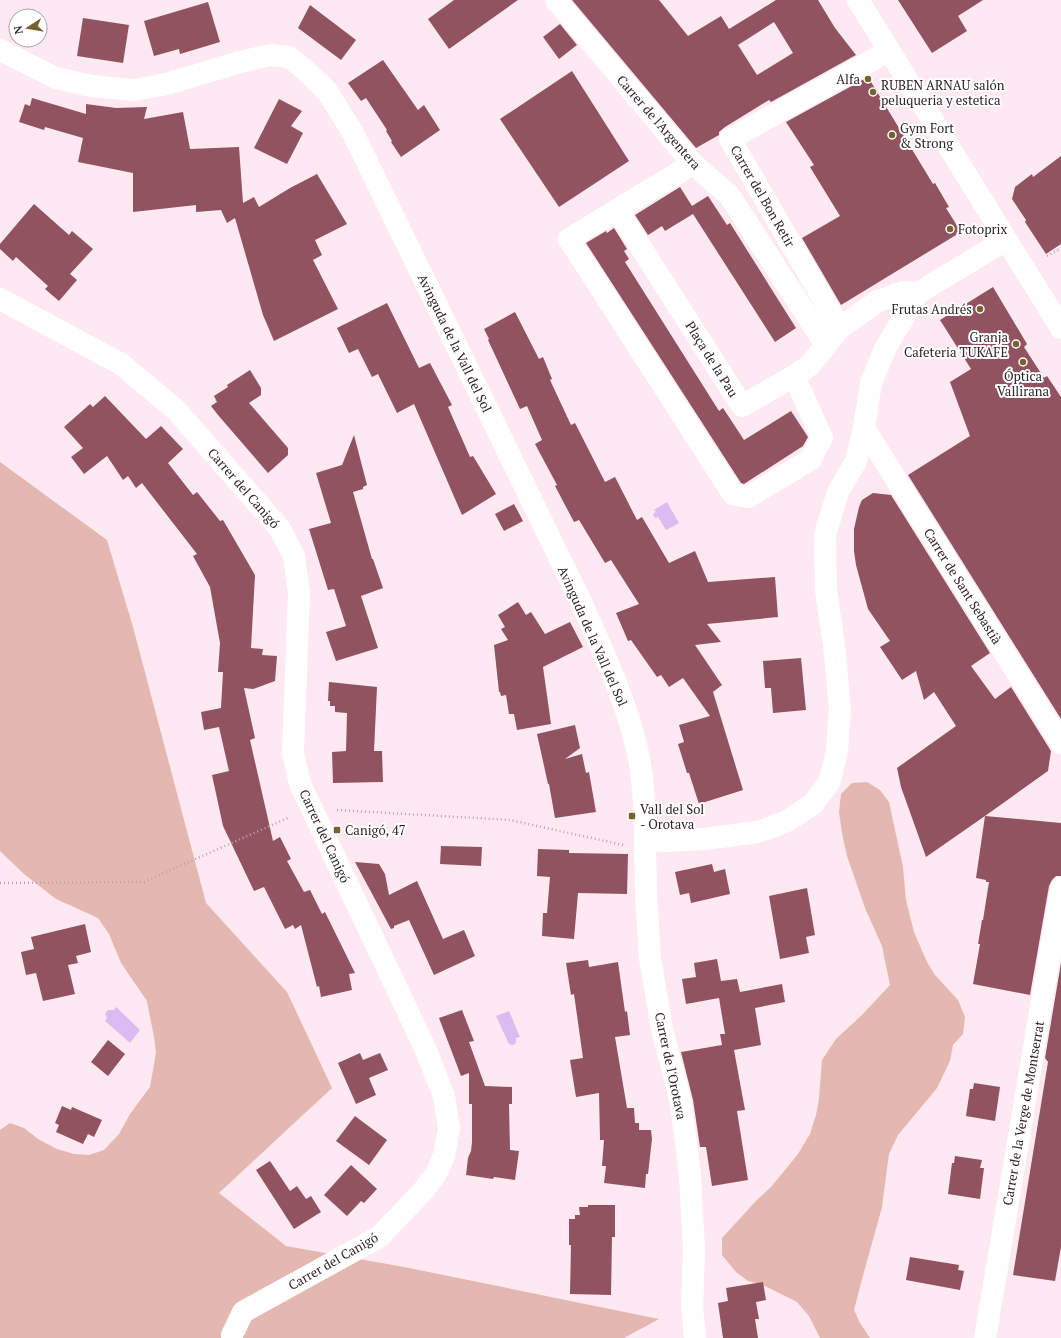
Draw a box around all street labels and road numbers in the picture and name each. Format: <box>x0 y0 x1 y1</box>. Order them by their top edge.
street label: Carrer de l'Argentera <box>613 71 705 173</box>
street label: Carrer del Bon Retir <box>727 142 799 250</box>
street label: Avinguda de la Vall del Sol <box>414 271 496 415</box>
street label: Plaça de la Pau <box>681 318 743 401</box>
street label: Carrer del Canigó <box>204 444 284 532</box>
street label: Carrer de Sant Sebastià <box>920 524 1006 648</box>
street label: Avinguda de la Vall del Sol <box>554 563 632 709</box>
street label: Carrer del Canigó <box>295 786 355 886</box>
street label: Carrer de l'Orotava <box>651 1011 691 1122</box>
street label: Carrer de la Verge de Montserrat <box>998 1019 1048 1207</box>
street label: Carrer del Canigó <box>285 1228 381 1294</box>

